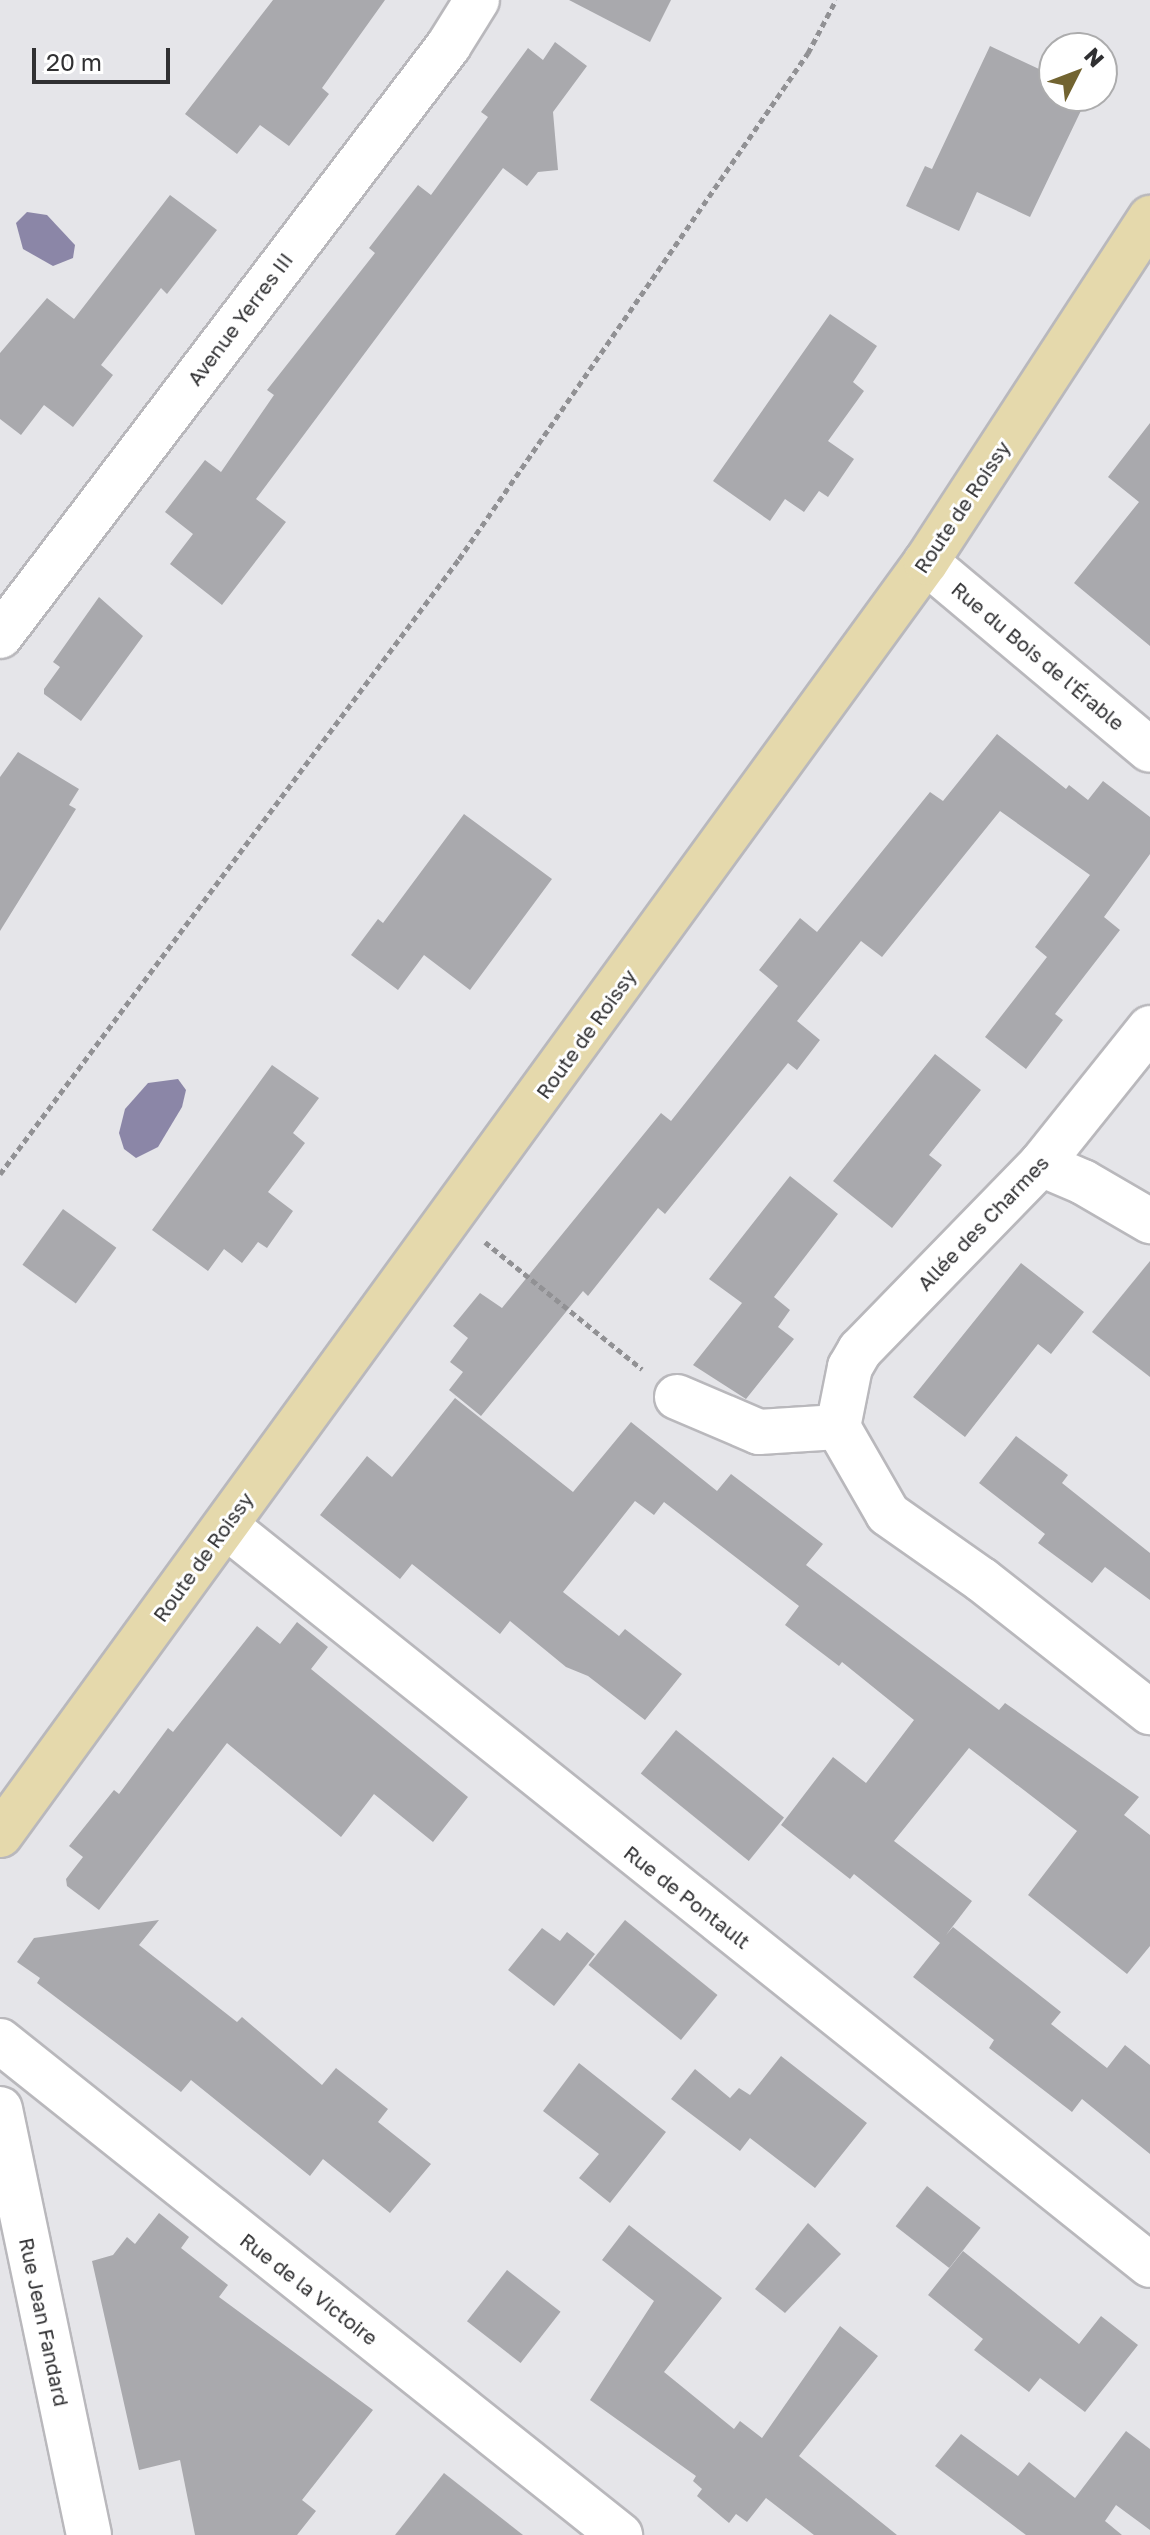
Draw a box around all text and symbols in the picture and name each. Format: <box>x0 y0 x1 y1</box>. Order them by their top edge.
scale bar <box>36 32 174 82</box>
north arrow <box>1038 32 1118 112</box>
text: N <box>1079 42 1110 72</box>
text: 20 m <box>46 47 102 76</box>
street label: Avenue Yerres III <box>182 248 298 390</box>
street label: Route de Roissy <box>909 436 1015 578</box>
street label: Rue du Bois de l'Érable <box>947 577 1129 735</box>
street label: Route de Roissy <box>531 965 641 1103</box>
street label: Allée des Charmes <box>912 1151 1054 1295</box>
street label: Route de Roissy <box>148 1488 258 1626</box>
street label: Rue de Pontault <box>619 1840 755 1954</box>
street label: Rue de la Victoire <box>236 2228 382 2350</box>
street label: Rue Jean Fandard <box>14 2235 74 2409</box>

